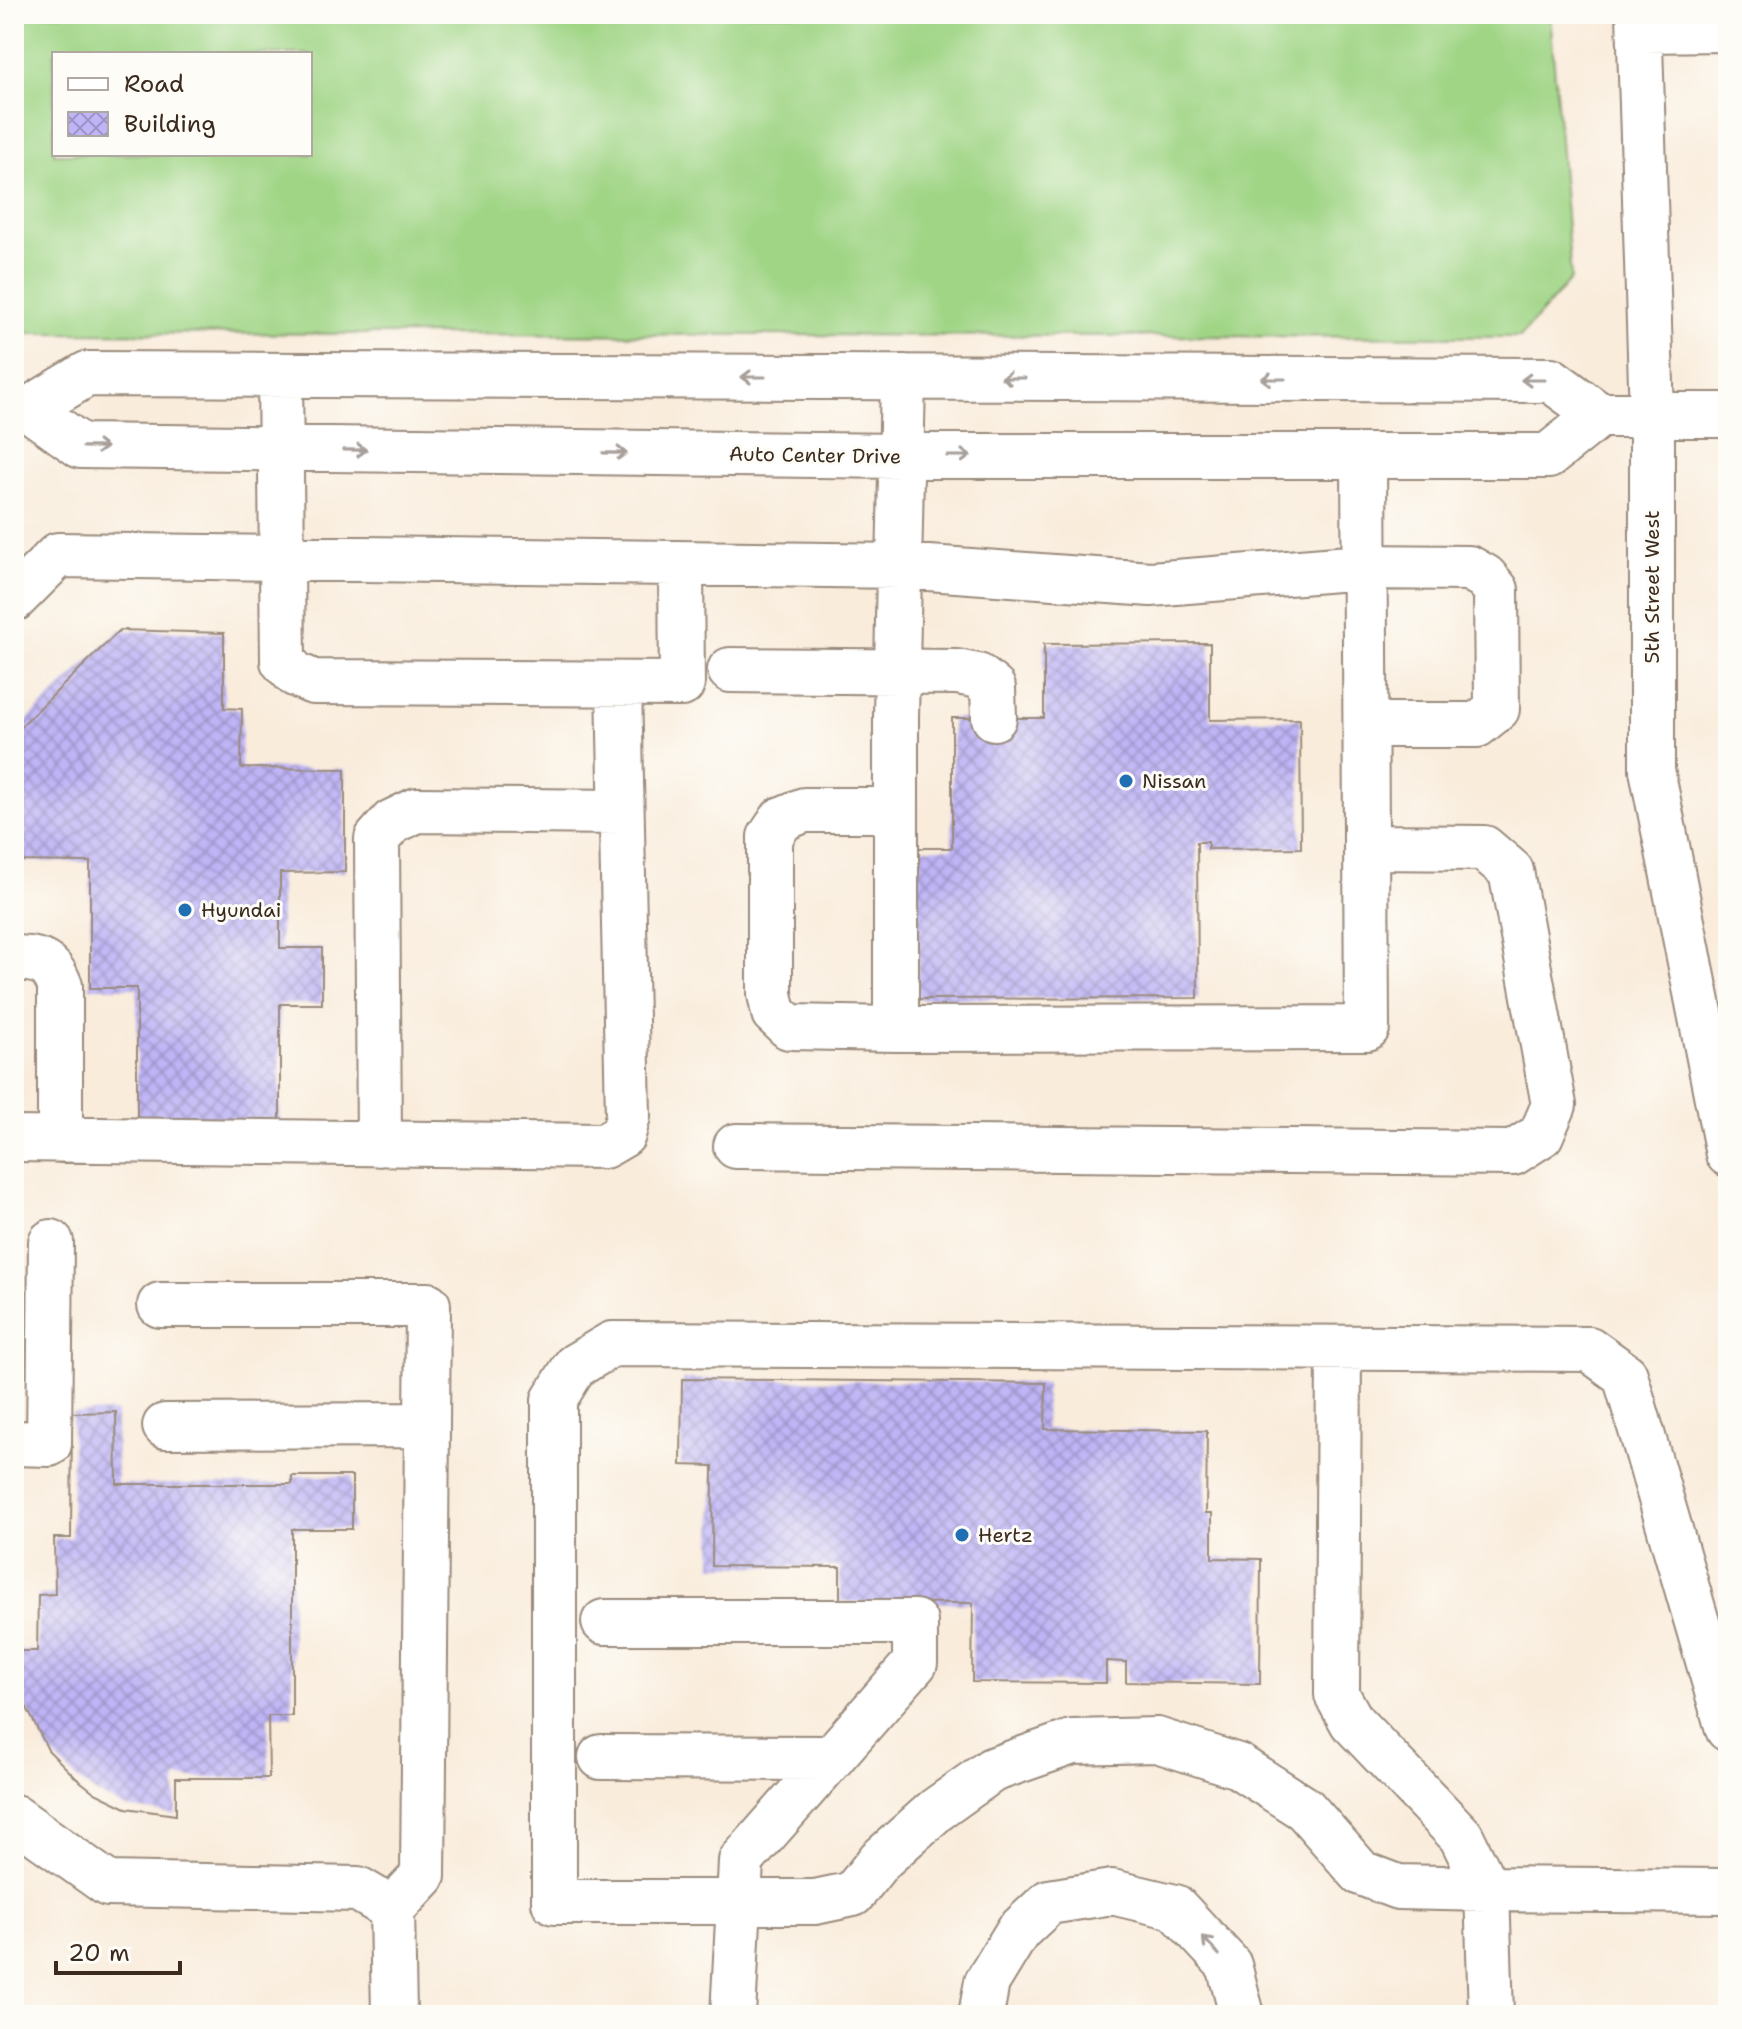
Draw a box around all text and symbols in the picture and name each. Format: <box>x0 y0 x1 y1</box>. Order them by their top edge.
legend <box>52 52 312 156</box>
text: Road <box>124 68 184 100</box>
text: Building <box>124 108 216 140</box>
one-way arrow <box>740 369 767 385</box>
one-way arrow <box>1000 370 1027 386</box>
one-way arrow <box>1260 371 1287 387</box>
one-way arrow <box>1520 372 1547 388</box>
one-way arrow <box>81 439 108 454</box>
street label: Auto Center Drive <box>729 440 901 470</box>
one-way arrow <box>341 443 368 458</box>
one-way arrow <box>601 445 628 461</box>
one-way arrow <box>945 448 972 464</box>
street label: 5th Street West <box>1639 510 1665 664</box>
place label: Nissan <box>1142 768 1206 794</box>
marker: Nissan <box>1117 772 1135 790</box>
place label: Hyundai <box>201 897 281 923</box>
marker: Hyundai <box>176 901 194 919</box>
place label: Hertz <box>978 1522 1033 1548</box>
marker: Hertz <box>953 1526 971 1544</box>
scale bar <box>56 1925 180 1975</box>
one-way arrow <box>1202 1936 1221 1956</box>
text: 20 m <box>68 1937 130 1969</box>

